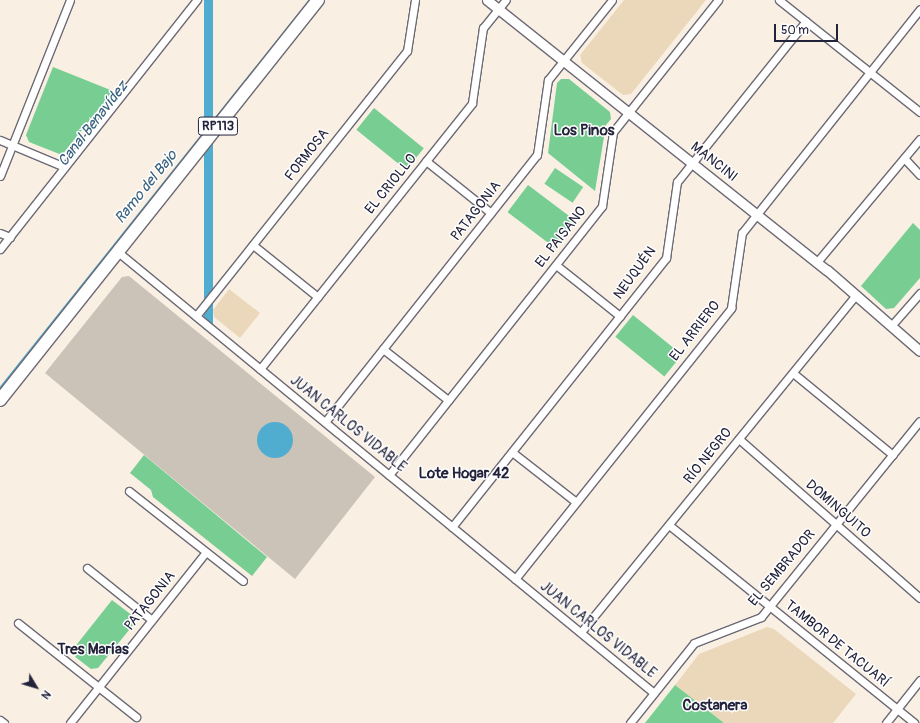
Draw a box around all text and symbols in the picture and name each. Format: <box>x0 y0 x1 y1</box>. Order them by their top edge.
scale bar <box>776 16 840 42</box>
text: 50 m <box>781 23 809 38</box>
water label: Canal Benavídez <box>54 78 132 170</box>
road number: RP113 <box>197 115 239 137</box>
district label: Los Pinos <box>554 122 614 140</box>
street label: FORMOSA <box>281 126 333 184</box>
street label: MANCINI <box>687 139 741 185</box>
water label: Ramo del Bajo <box>111 147 181 227</box>
street label: EL CRIOLLO <box>362 151 420 217</box>
street label: PATAGONIA <box>447 178 505 244</box>
street label: EL PAISANO <box>532 203 590 271</box>
street label: NEUQUÉN <box>610 243 660 303</box>
street label: EL ARRIERO <box>666 298 724 364</box>
street label: JUAN CARLOS VIDABLE <box>287 372 409 476</box>
street label: RÍO NEGRO <box>680 425 736 487</box>
district label: Lote Hogar 42 <box>419 465 509 483</box>
street label: DOMINGUITO <box>802 476 874 542</box>
street label: EL SEMBRADOR <box>745 526 819 610</box>
street label: PATAGONIA <box>121 568 179 634</box>
street label: JUAN CARLOS VIDABLE <box>537 578 659 682</box>
street label: TAMBOR DE TACUARÍ <box>782 597 892 691</box>
district label: Tres Marías <box>57 641 129 659</box>
north arrow <box>16 667 56 707</box>
text: N <box>38 688 53 702</box>
district label: Costanera <box>683 697 747 715</box>

